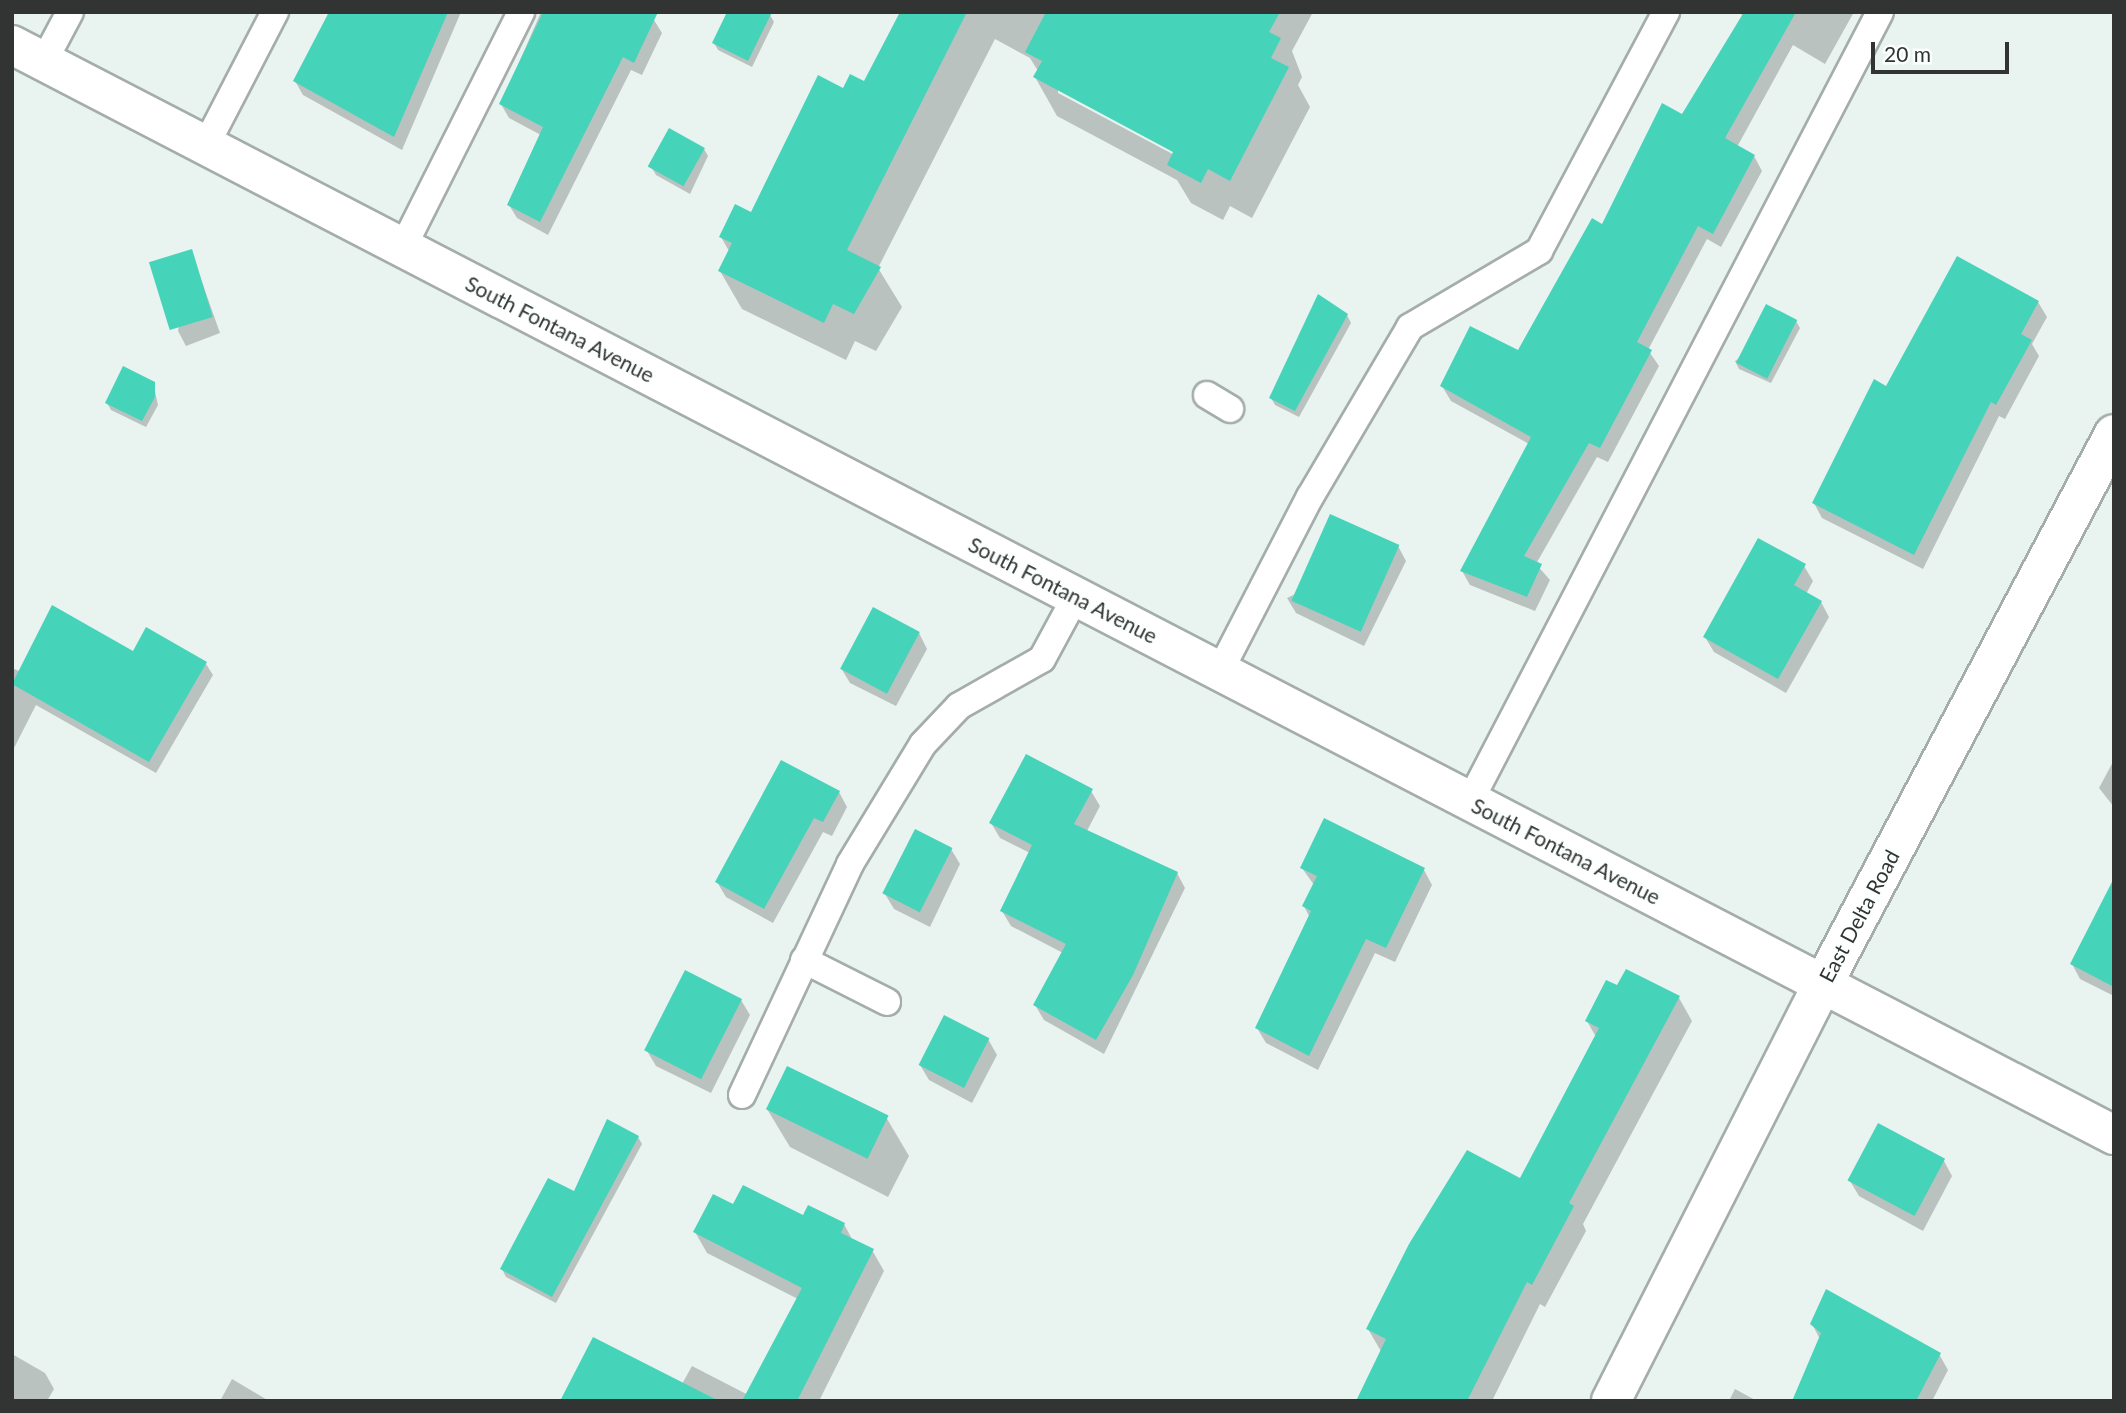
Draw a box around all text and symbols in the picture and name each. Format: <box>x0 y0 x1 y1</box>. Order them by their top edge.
scale bar <box>1874 28 2012 72</box>
text: 20 m <box>1884 41 1931 66</box>
street label: South Fontana Avenue <box>461 270 659 388</box>
street label: South Fontana Avenue <box>964 531 1162 649</box>
street label: South Fontana Avenue <box>1467 792 1665 910</box>
street label: East Delta Road <box>1814 846 1904 986</box>

